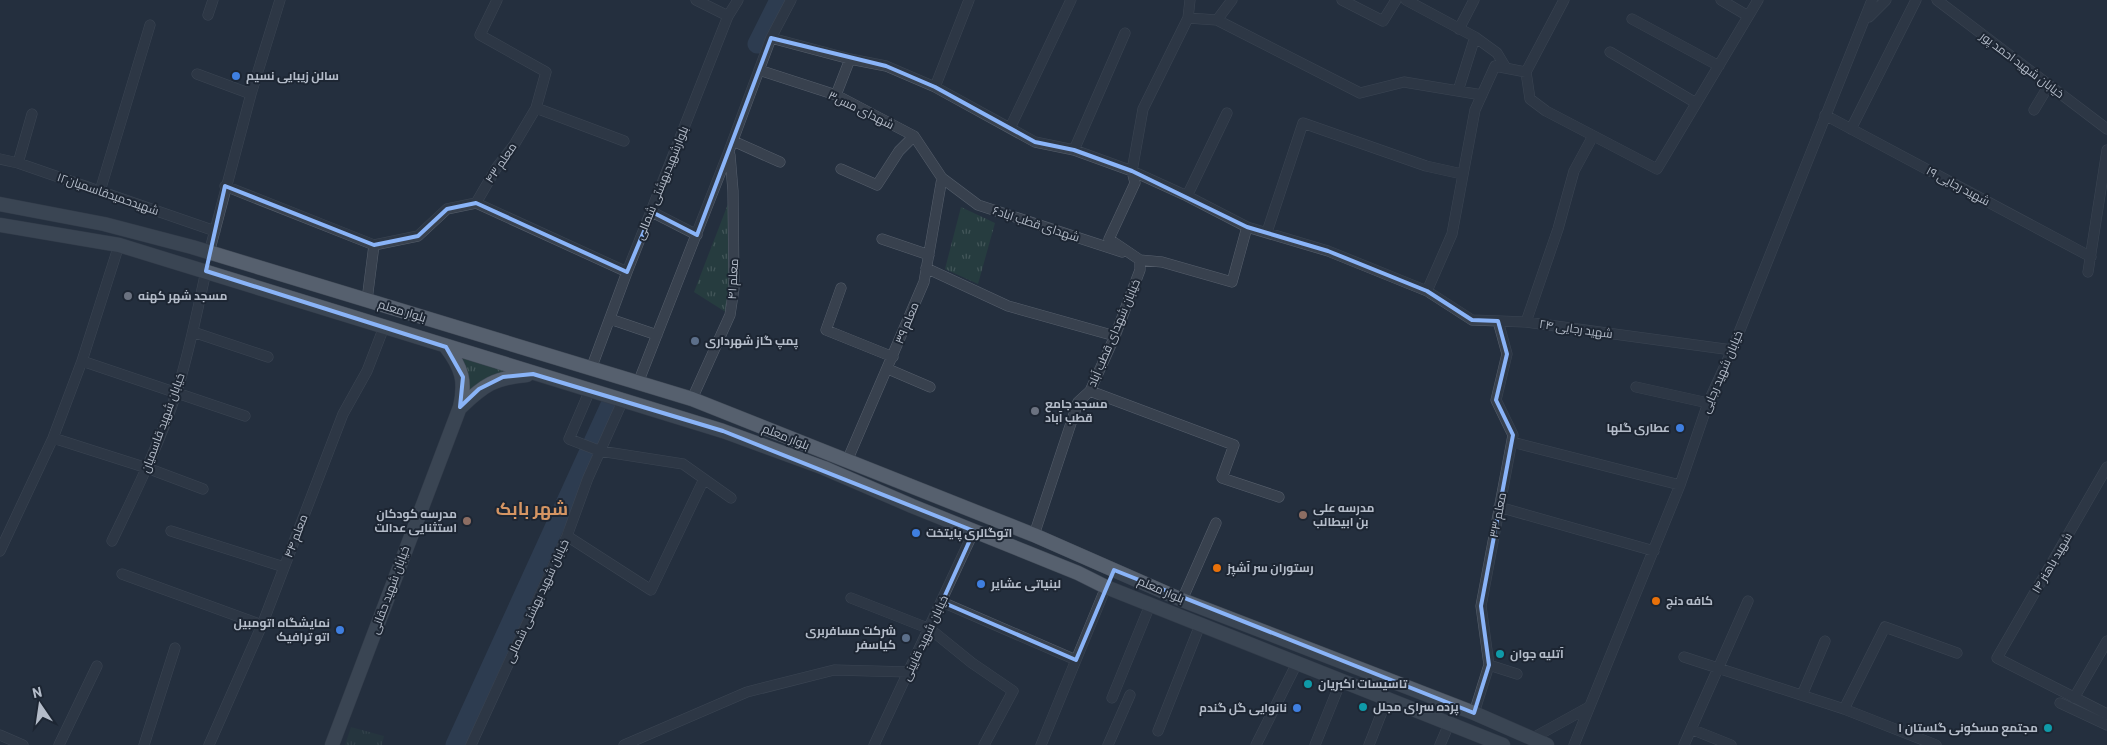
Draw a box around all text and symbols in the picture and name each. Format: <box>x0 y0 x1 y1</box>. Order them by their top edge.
street label: خیابان شهید احمد پور <box>1975 28 2067 103</box>
place label: سالن زیبایی نسیم <box>246 68 339 84</box>
marker: سالن زیبایی نسیم <box>230 70 242 82</box>
street label: شهدای مس۳ <box>826 87 897 132</box>
street label: بلوارشهیدبهشتی شمالی <box>632 124 691 242</box>
street label: معلم ۴۳ <box>482 140 520 186</box>
street label: شهید رجایی ۱۹ <box>1924 163 1993 209</box>
street label: شهیدحمیدقاسمیان۱۲ <box>55 169 161 218</box>
street label: شهدای قطب اباد۶ <box>991 202 1082 245</box>
street label: معلم ۴۱ <box>724 258 742 300</box>
street label: خیابان شهدای قطب آباد <box>1084 277 1143 389</box>
place label: مسجد شهر کهنه <box>138 288 227 304</box>
marker: مسجد شهر کهنه <box>122 290 134 302</box>
street label: بلوار معلم <box>376 296 428 326</box>
street label: معلم ۳۹ <box>891 300 923 346</box>
street label: شهید رجایی ۲۴ <box>1538 316 1614 341</box>
street label: خیابان شهید رجایی <box>1697 328 1746 415</box>
place label: پمپ گاز شهرداری <box>705 333 799 350</box>
marker: پمپ گاز شهرداری <box>689 335 701 347</box>
street label: خیابان شهید قاسمیان <box>138 371 188 475</box>
place label: مسجد جامع قطب آباد <box>1045 396 1108 425</box>
marker: مسجد جامع قطب آباد <box>1029 405 1041 417</box>
street label: بلوار معلم <box>760 420 812 454</box>
place label: عطاری گلها <box>1606 420 1670 436</box>
marker: عطاری گلها <box>1674 422 1686 434</box>
street label: معلم ۳۳ <box>1486 491 1510 539</box>
district label: شهر بابک <box>496 497 568 520</box>
place label: مدرسه علی بن ابیطالب <box>1313 500 1375 530</box>
place label: مدرسه کودکان استثنایی عدالت <box>374 506 457 536</box>
marker: مدرسه علی بن ابیطالب <box>1297 509 1309 521</box>
street label: معلم ۴۴ <box>280 512 312 560</box>
marker: مدرسه کودکان استثنایی عدالت <box>461 515 473 527</box>
place label: اتوگالری پایتخت <box>926 525 1012 542</box>
marker: اتوگالری پایتخت <box>910 527 922 539</box>
street label: شهید باهنر ۱۴ <box>2028 530 2075 596</box>
street label: خیابان شهید بهشتی شمالی <box>501 537 572 665</box>
street label: خیابان شهید حقانی <box>367 544 412 636</box>
place label: رستوران سر آشپز <box>1226 560 1314 577</box>
marker: رستوران سر آشپز <box>1211 562 1223 574</box>
street label: بلوار معلم <box>1135 573 1187 607</box>
place label: لبنیاتی عشایر <box>990 576 1061 592</box>
marker: لبنیاتی عشایر <box>975 578 987 590</box>
street label: خیابان شهید قایینی <box>898 593 951 683</box>
place label: کافه دنج <box>1666 593 1713 610</box>
marker: کافه دنج <box>1650 595 1662 607</box>
place label: نمایشگاه اتومبیل اتو ترافیک <box>234 615 330 645</box>
place label: شرکت مسافربری کیاسفر <box>805 623 896 653</box>
marker: نمایشگاه اتومبیل اتو ترافیک <box>334 624 346 636</box>
marker: شرکت مسافربری کیاسفر <box>900 632 912 644</box>
place label: آتلیه جوان <box>1510 646 1564 662</box>
marker: آتلیه جوان <box>1494 648 1506 660</box>
place label: تاسیسات اکبریان <box>1318 676 1408 692</box>
marker: تاسیسات اکبریان <box>1302 678 1314 690</box>
north arrow <box>15 680 65 730</box>
text: N <box>31 683 43 701</box>
place label: پرده سرای مجلل <box>1373 699 1459 716</box>
place label: نانوایی گل گندم <box>1199 700 1287 716</box>
marker: پرده سرای مجلل <box>1357 701 1369 713</box>
marker: نانوایی گل گندم <box>1291 702 1303 714</box>
place label: مجتمع مسکونی گلستان ۱ <box>1898 720 2038 737</box>
marker: مجتمع مسکونی گلستان ۱ <box>2042 722 2054 734</box>

